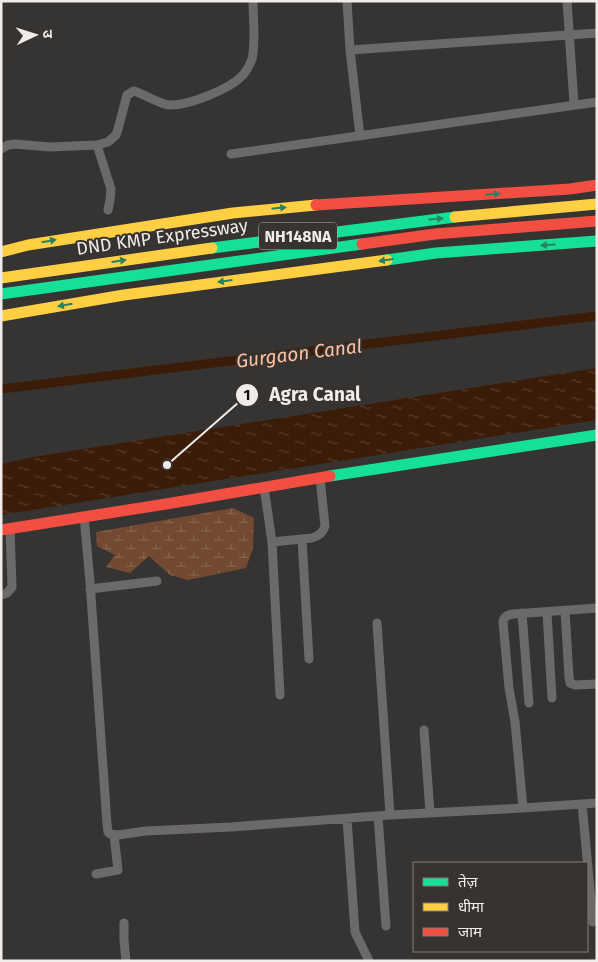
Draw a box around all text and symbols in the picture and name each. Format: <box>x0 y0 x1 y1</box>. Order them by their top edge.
north arrow <box>10 10 60 60</box>
text: उ <box>39 29 56 40</box>
one-way arrow <box>486 189 502 197</box>
one-way arrow <box>271 204 287 212</box>
street label: DND KMP Expressway <box>75 214 249 260</box>
one-way arrow <box>428 215 444 223</box>
road number: NH148NA <box>259 222 337 250</box>
one-way arrow <box>41 237 57 245</box>
one-way arrow <box>540 241 556 249</box>
one-way arrow <box>111 256 127 264</box>
one-way arrow <box>378 256 394 264</box>
one-way arrow <box>217 278 233 286</box>
one-way arrow <box>56 302 72 310</box>
water label: Gurgaon Canal <box>235 334 363 373</box>
callout: Agra Canal <box>234 378 371 412</box>
text: Agra Canal <box>268 383 361 406</box>
text: 1 <box>244 386 250 404</box>
legend <box>413 862 588 952</box>
text: तेज़ <box>458 873 479 891</box>
text: धीमा <box>458 898 485 916</box>
text: जाम <box>458 923 483 941</box>

